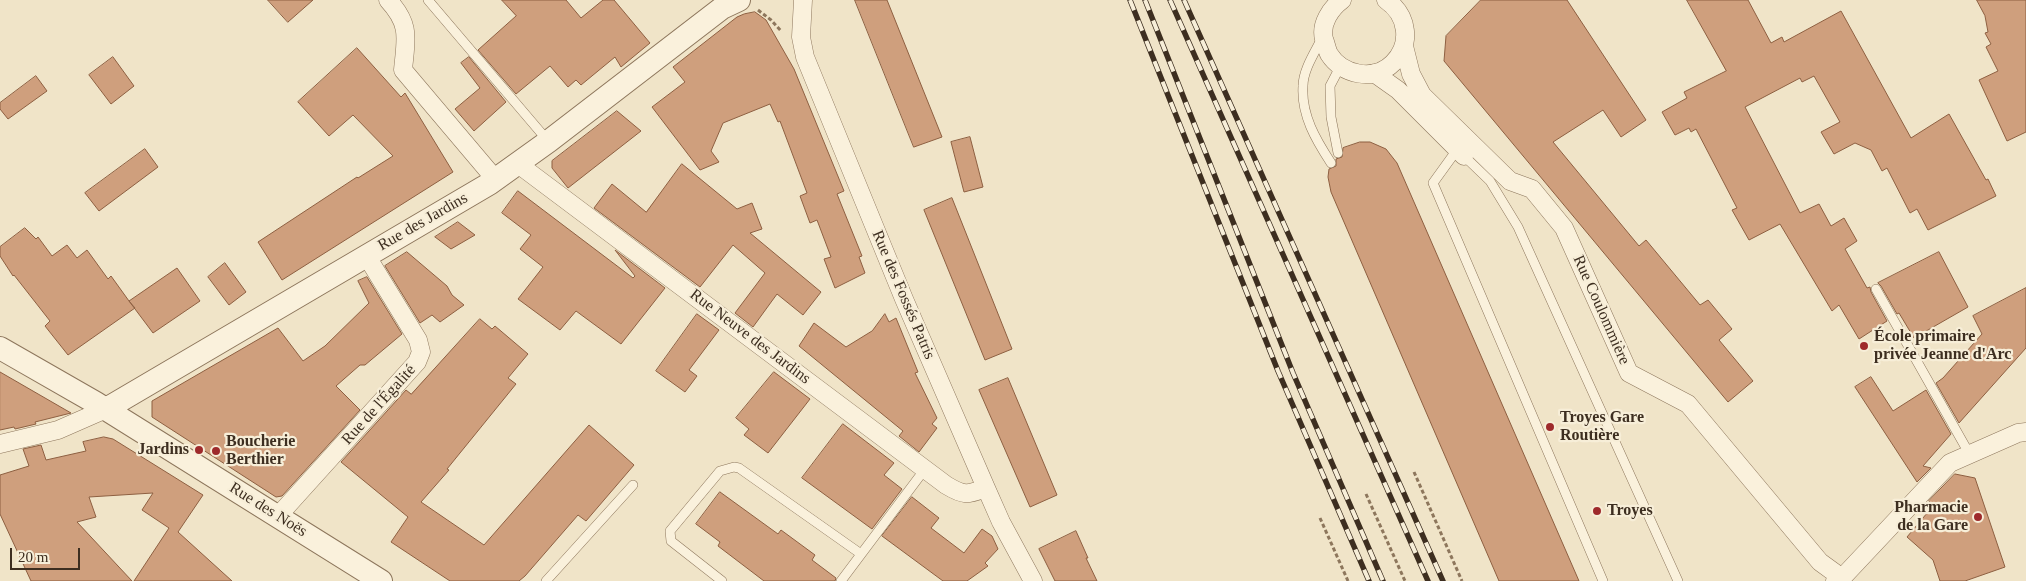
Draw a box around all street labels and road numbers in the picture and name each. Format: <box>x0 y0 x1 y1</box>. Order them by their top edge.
street label: Rue des Jardins <box>375 189 471 255</box>
street label: Rue des Fossés Patris <box>867 228 939 362</box>
street label: Rue Coulommière <box>1568 252 1634 368</box>
street label: Rue Neuve des Jardins <box>686 285 814 389</box>
street label: Rue de l'Égalité <box>338 361 420 449</box>
street label: Rue des Noës <box>226 479 310 541</box>

